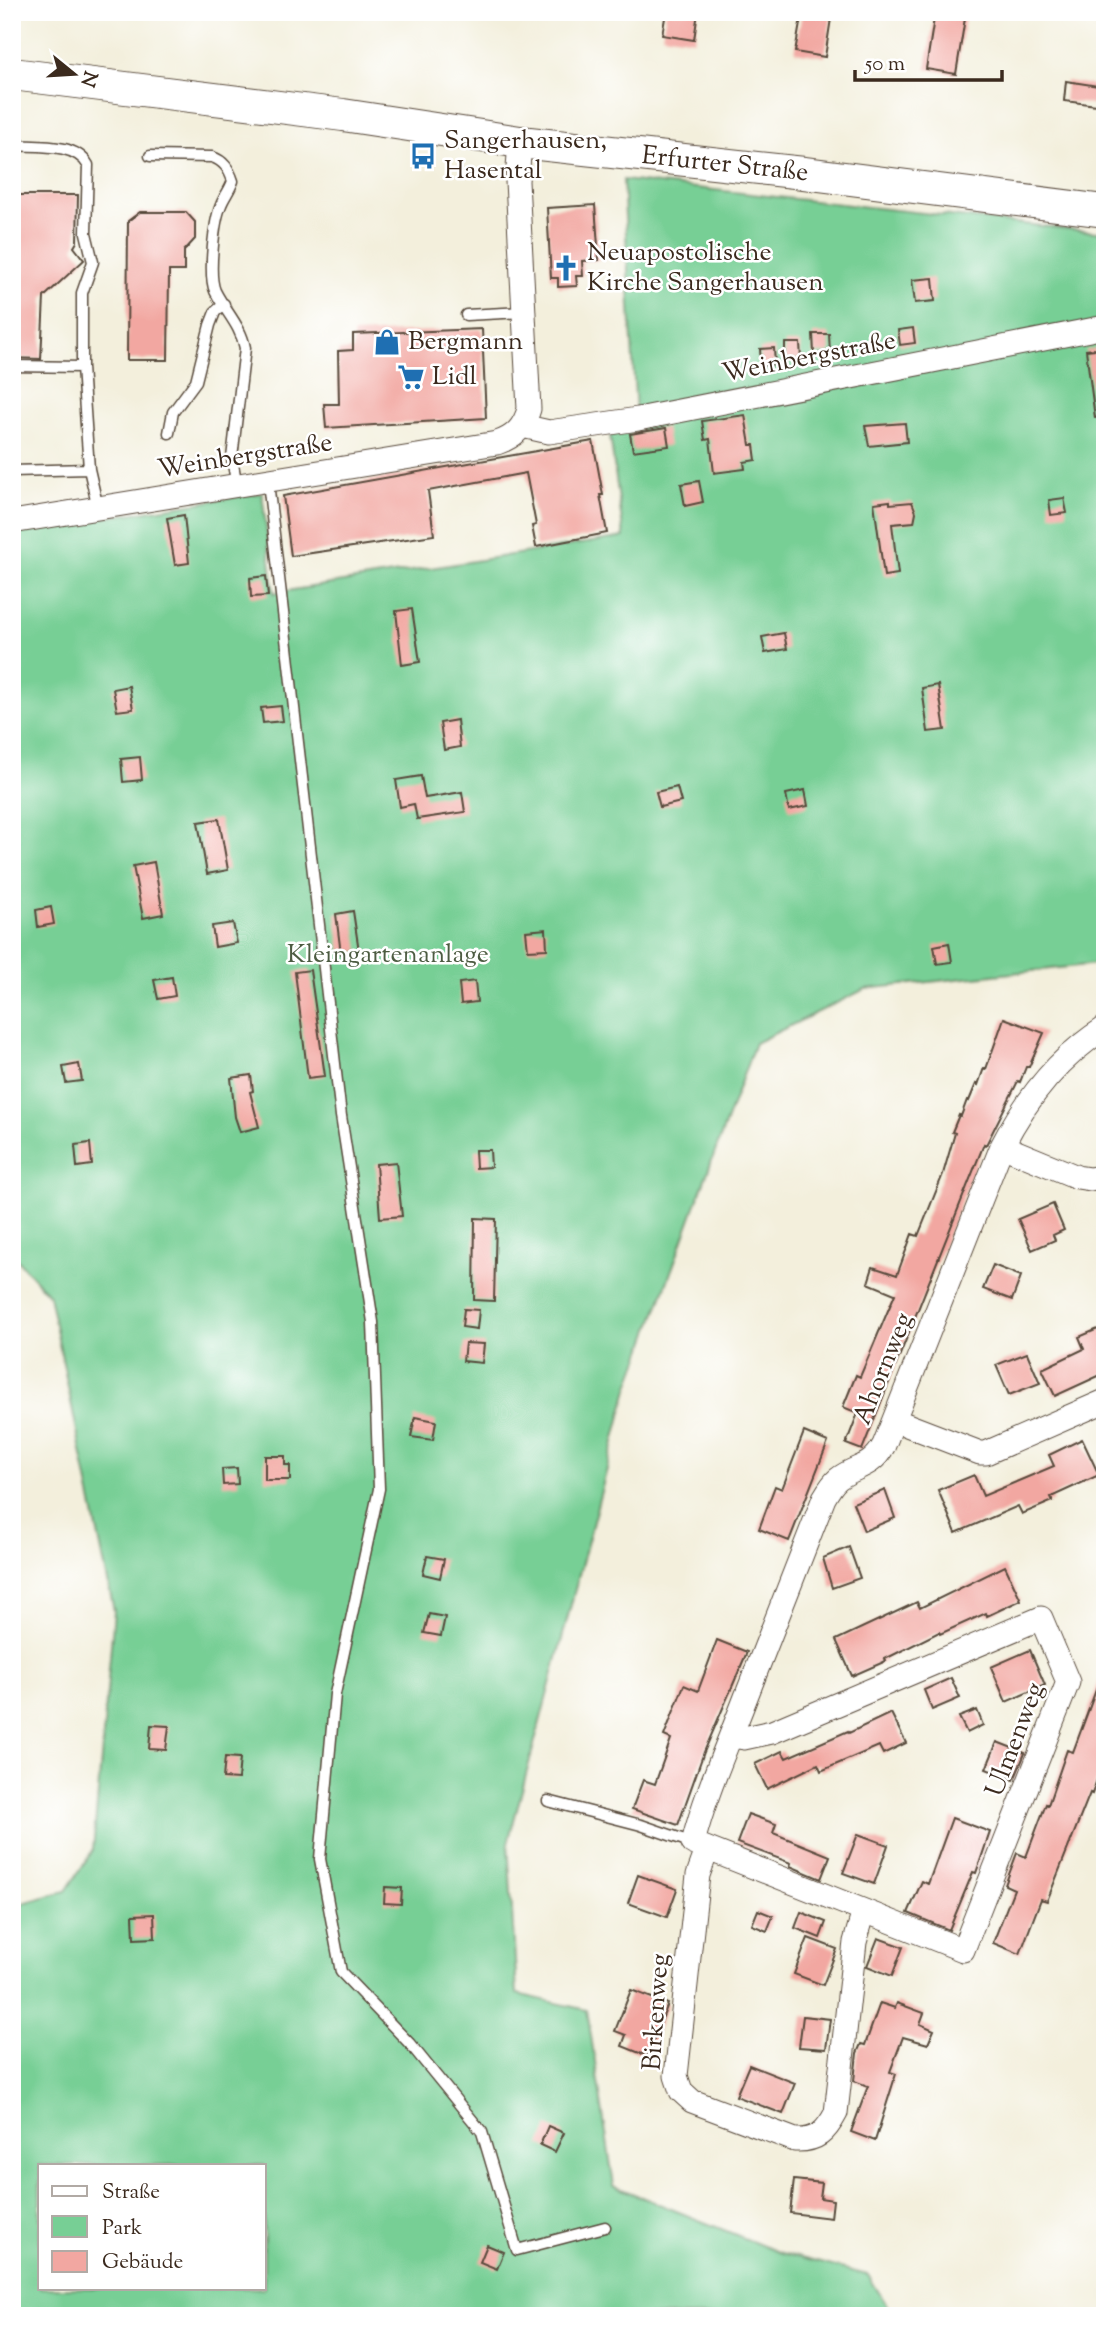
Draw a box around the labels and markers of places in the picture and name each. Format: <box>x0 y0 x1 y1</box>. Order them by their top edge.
place label: Sangerhausen, Hasental <box>444 123 607 190</box>
bus stop icon: Sangerhausen, Hasental <box>408 141 438 171</box>
place label: Neuapostolische Kirche Sangerhausen <box>587 235 824 302</box>
church icon: Neuapostolische Kirche Sangerhausen <box>551 253 581 283</box>
place label: Bergmann <box>408 324 523 361</box>
shop icon: Bergmann <box>372 327 402 357</box>
place label: Lidl <box>432 359 477 396</box>
supermarket icon: Lidl <box>396 362 426 392</box>

